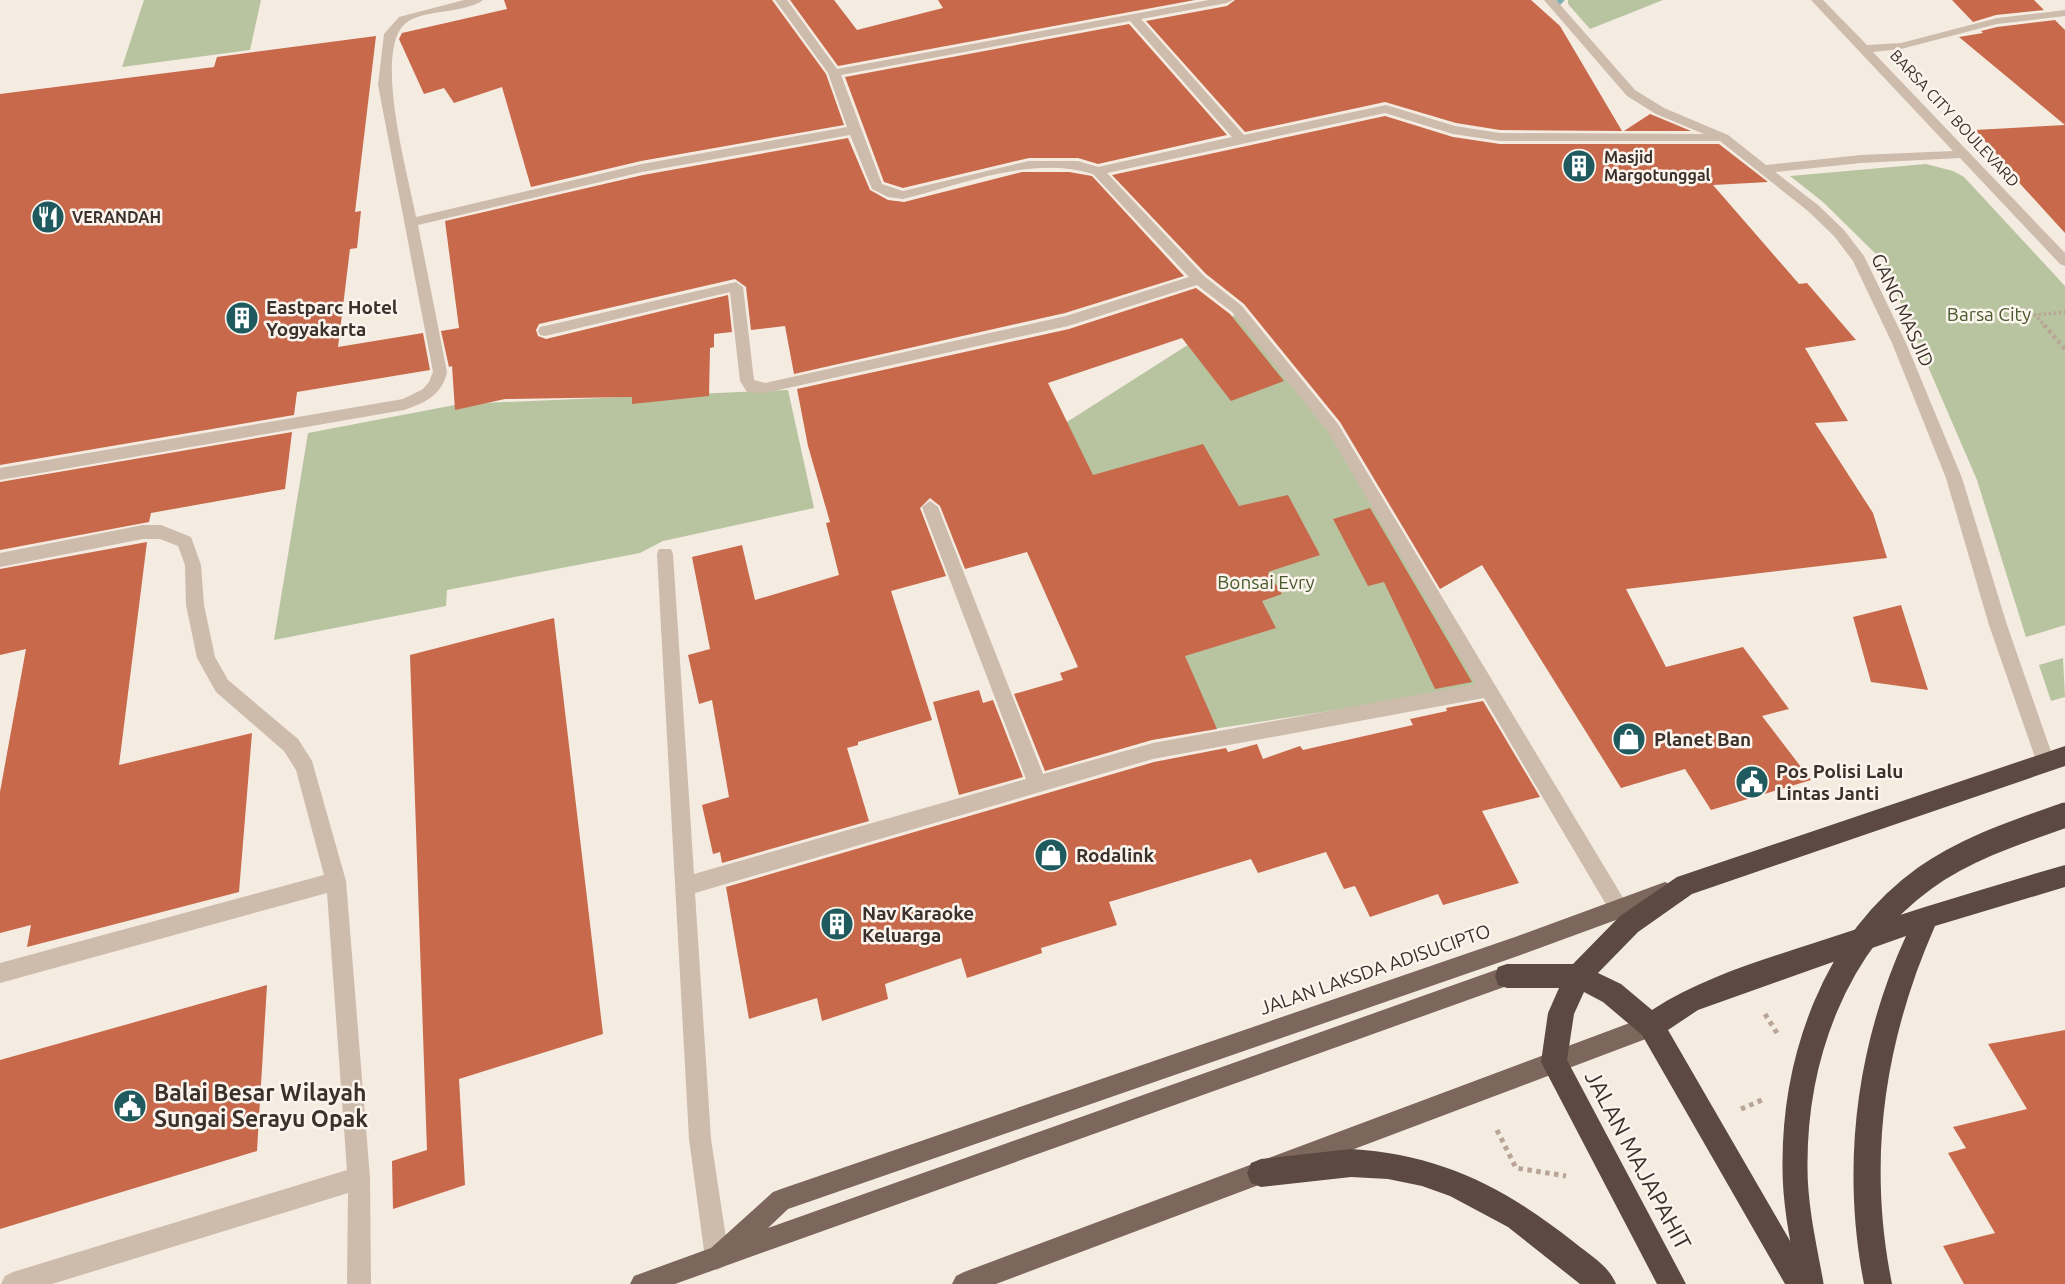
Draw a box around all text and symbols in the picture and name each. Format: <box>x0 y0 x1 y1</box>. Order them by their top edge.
street label: BARSA CITY BOULEVARD <box>1887 46 2023 190</box>
building icon: Masjid Margotunggal <box>1560 147 1598 185</box>
place label: Masjid Margotunggal <box>1604 148 1711 184</box>
restaurant icon: VERANDAH <box>29 198 67 236</box>
place label: VERANDAH <box>72 208 161 226</box>
street label: GANG MASJID <box>1867 250 1939 370</box>
place label: Eastparc Hotel Yogyakarta <box>266 296 398 340</box>
building icon: Eastparc Hotel Yogyakarta <box>223 299 261 337</box>
park label: Barsa City <box>1947 303 2031 325</box>
park label: Bonsai Evry <box>1217 571 1315 593</box>
shop icon: Planet Ban <box>1610 720 1648 758</box>
place label: Planet Ban <box>1654 728 1751 750</box>
place label: Pos Polisi Lalu Lintas Janti <box>1776 760 1903 804</box>
public building icon: Pos Polisi Lalu Lintas Janti <box>1733 763 1771 801</box>
shop icon: Rodalink <box>1032 836 1070 874</box>
place label: Rodalink <box>1076 844 1154 866</box>
place label: Nav Karaoke Keluarga <box>862 902 974 946</box>
building icon: Nav Karaoke Keluarga <box>818 905 856 943</box>
street label: JALAN LAKSDA ADISUCIPTO <box>1257 919 1493 1019</box>
street label: JALAN MAJAPAHIT <box>1581 1066 1696 1254</box>
place label: Balai Besar Wilayah Sungai Serayu Opak <box>154 1080 368 1131</box>
public building icon: Balai Besar Wilayah Sungai Serayu Opak <box>111 1087 149 1125</box>

